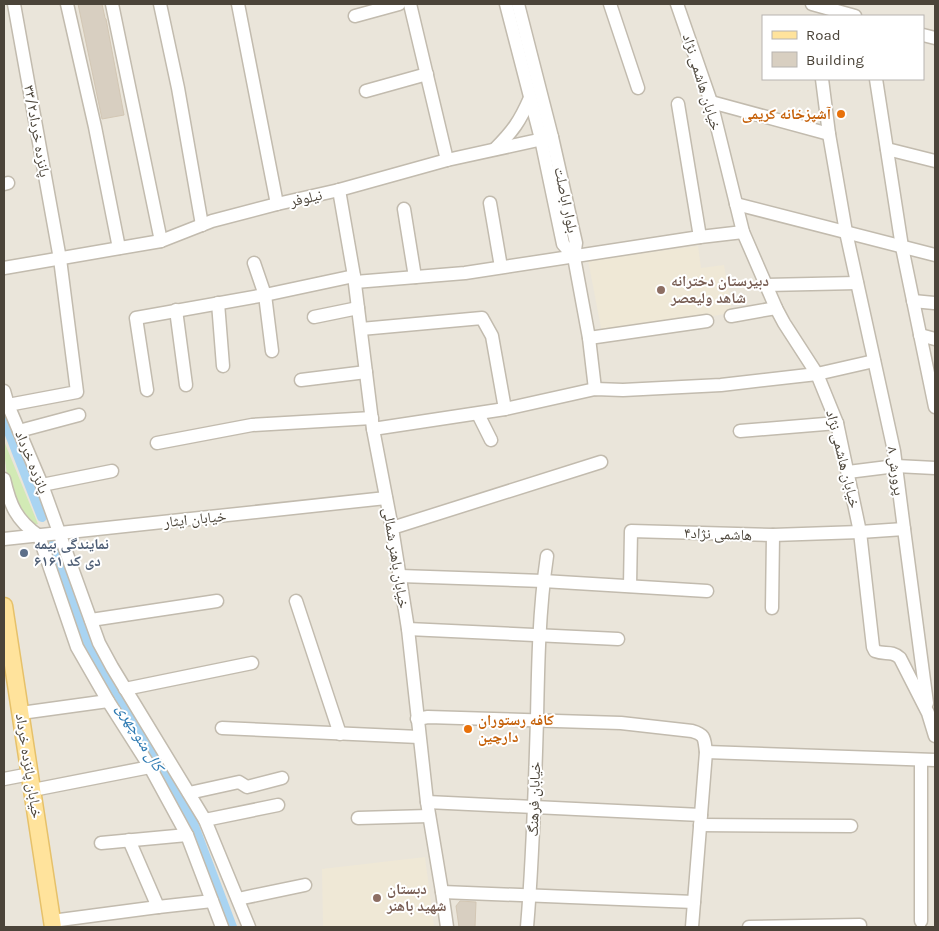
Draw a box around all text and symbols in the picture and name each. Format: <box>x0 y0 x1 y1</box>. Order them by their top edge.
legend <box>762 15 924 80</box>
text: Road <box>806 26 841 44</box>
street label: خیابان هاشمی نژاد <box>678 31 725 133</box>
text: Building <box>806 51 864 69</box>
street label: پانزده خرداد۳۳/۲ <box>20 83 54 179</box>
place label: آشپزخانه کریمی <box>742 105 832 123</box>
marker: آشپزخانه کریمی <box>835 108 847 120</box>
street label: بلوار اباصلت <box>550 165 582 235</box>
street label: نیلوفر <box>287 186 324 211</box>
place label: دبیرستان دخترانه شاهد ولیعصر <box>670 272 769 307</box>
marker: دبیرستان دخترانه شاهد ولیعصر <box>655 284 667 296</box>
street label: خیابان هاشمی نژاد <box>821 408 864 511</box>
street label: پانزده خرداد <box>11 428 53 496</box>
street label: پرورش ۸ <box>883 445 908 497</box>
street label: خیابان باهنر شمالی <box>378 506 413 610</box>
street label: خیابان ایثار <box>162 507 228 532</box>
street label: هاشمی نژاد۴ <box>684 524 752 545</box>
place label: نمایندگی بیمه دی کد ۶۱۶۱ <box>34 535 109 570</box>
marker: نمایندگی بیمه دی کد ۶۱۶۱ <box>18 547 30 559</box>
water label: کال منوچهری <box>112 700 169 777</box>
place label: کافه رستوران دارچین <box>478 711 554 746</box>
street label: خیابان پانزده خرداد <box>11 712 46 820</box>
marker: کافه رستوران دارچین <box>462 723 474 735</box>
street label: خیابان فرهنگ <box>524 761 545 837</box>
place label: دبستان شهید باهنر <box>386 880 446 915</box>
marker: دبستان شهید باهنر <box>371 892 383 904</box>

